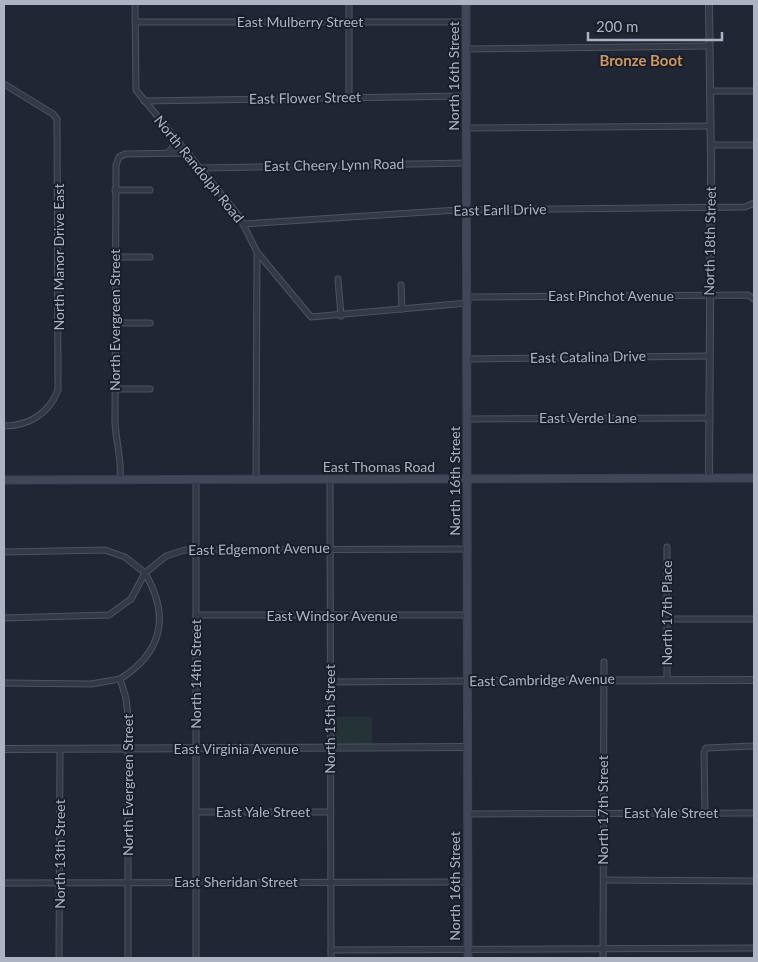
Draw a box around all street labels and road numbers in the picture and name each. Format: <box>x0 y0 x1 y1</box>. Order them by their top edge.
street label: East Mulberry Street <box>237 13 363 30</box>
street label: North 16th Street <box>445 21 462 131</box>
street label: East Flower Street <box>249 88 361 107</box>
street label: North Randolph Road <box>151 112 248 226</box>
street label: East Cheery Lynn Road <box>264 155 404 174</box>
street label: North Manor Drive East <box>50 184 67 330</box>
street label: North 18th Street <box>700 186 719 296</box>
street label: East Earll Drive <box>453 200 547 219</box>
street label: North Evergreen Street <box>106 249 123 391</box>
street label: East Pinchot Avenue <box>548 287 674 304</box>
street label: East Catalina Drive <box>530 347 646 366</box>
street label: East Verde Lane <box>539 409 637 426</box>
street label: North 16th Street <box>446 426 463 536</box>
street label: East Thomas Road <box>323 458 435 475</box>
street label: East Edgemont Avenue <box>188 539 330 558</box>
street label: North 17th Place <box>658 560 675 666</box>
street label: East Windsor Avenue <box>266 607 398 624</box>
street label: North 14th Street <box>187 619 204 729</box>
street label: North 15th Street <box>321 664 338 774</box>
street label: East Cambridge Avenue <box>469 670 615 689</box>
street label: North Evergreen Street <box>119 714 136 856</box>
street label: East Virginia Avenue <box>173 740 299 757</box>
street label: North 17th Street <box>594 755 611 865</box>
street label: North 13th Street <box>51 799 68 909</box>
street label: East Yale Street <box>216 803 310 820</box>
street label: East Yale Street <box>624 804 718 821</box>
street label: North 16th Street <box>446 831 463 941</box>
street label: East Sheridan Street <box>174 873 298 890</box>

